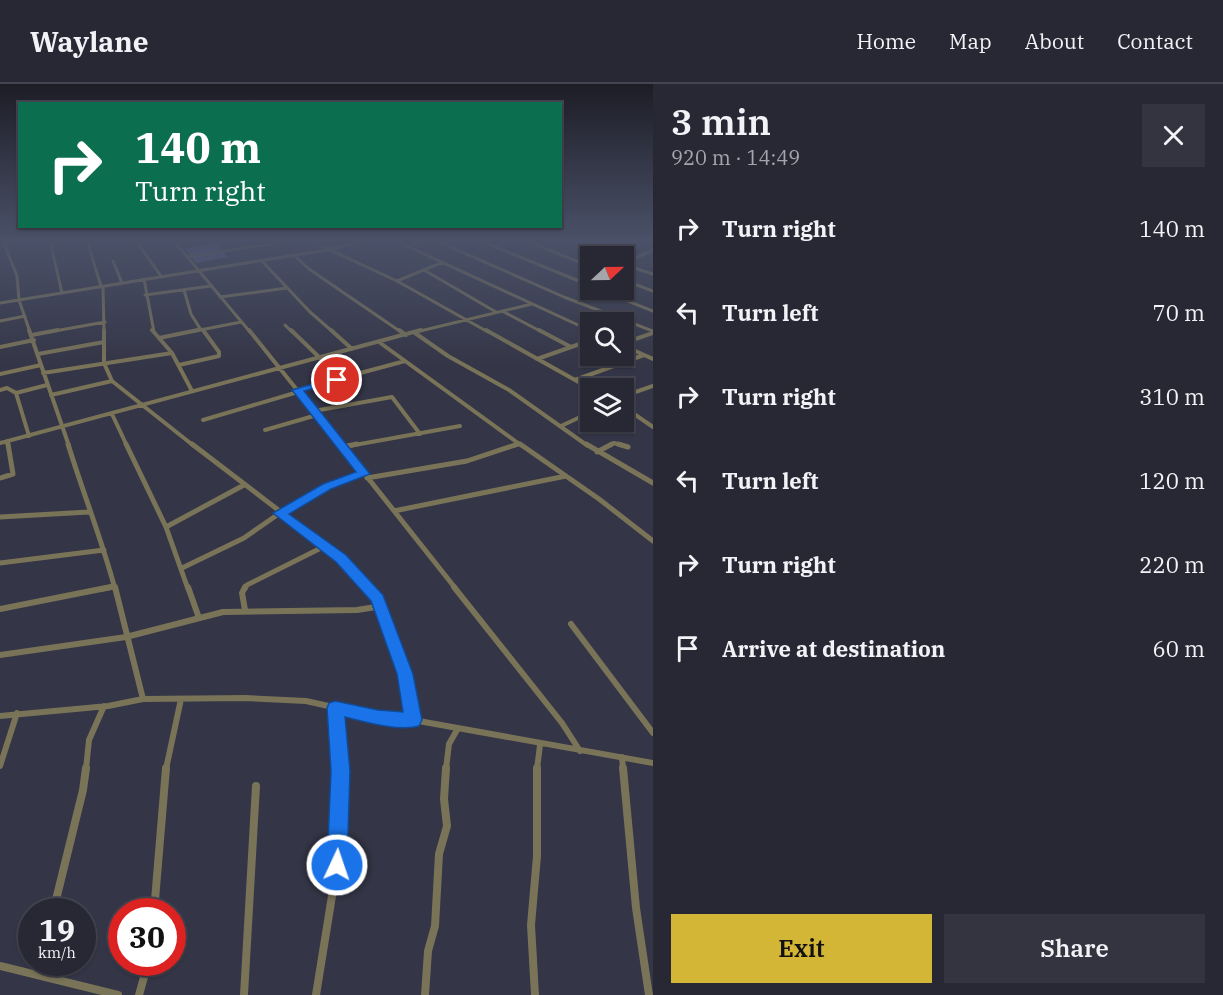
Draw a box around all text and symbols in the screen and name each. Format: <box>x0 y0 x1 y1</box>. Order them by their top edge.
text: Waylane <box>30 23 149 60</box>
text: Home <box>856 27 916 55</box>
text: Map <box>949 27 992 55</box>
text: About <box>1025 27 1084 55</box>
text: Contact <box>1117 27 1193 55</box>
text: 3 min <box>671 98 771 145</box>
button: close <box>1142 104 1205 167</box>
text: 140 m <box>135 120 261 175</box>
icon: right <box>36 126 114 204</box>
text: 920 m · 14:49 <box>671 144 800 171</box>
text: Turn right <box>135 173 266 208</box>
icon: right <box>671 212 704 245</box>
text: Turn right <box>722 214 836 243</box>
text: 140 m <box>1139 214 1205 243</box>
north arrow <box>580 246 634 300</box>
map controls <box>580 246 634 432</box>
icon: left <box>671 296 704 329</box>
text: Turn left <box>722 298 818 327</box>
text: 70 m <box>1153 298 1205 327</box>
button: search <box>580 312 634 366</box>
pin <box>311 354 362 405</box>
icon: arrive <box>320 363 353 396</box>
button: layers <box>580 378 634 432</box>
icon: right <box>671 380 704 413</box>
text: Turn right <box>722 382 836 411</box>
text: 310 m <box>1139 382 1205 411</box>
icon: left <box>671 464 704 497</box>
text: Turn left <box>722 466 818 495</box>
text: 120 m <box>1139 466 1205 495</box>
icon: right <box>671 548 704 581</box>
text: Turn right <box>722 550 836 579</box>
text: 220 m <box>1139 550 1205 579</box>
icon: arrive <box>671 632 704 665</box>
text: Arrive at destination <box>722 634 945 663</box>
text: 60 m <box>1153 634 1205 663</box>
position arrow <box>305 833 369 897</box>
speed limit sign: 30 <box>108 898 186 976</box>
text: 19 <box>39 910 75 949</box>
button: Exit <box>671 914 932 983</box>
button: Share <box>944 914 1205 983</box>
text: km/h <box>38 943 76 962</box>

